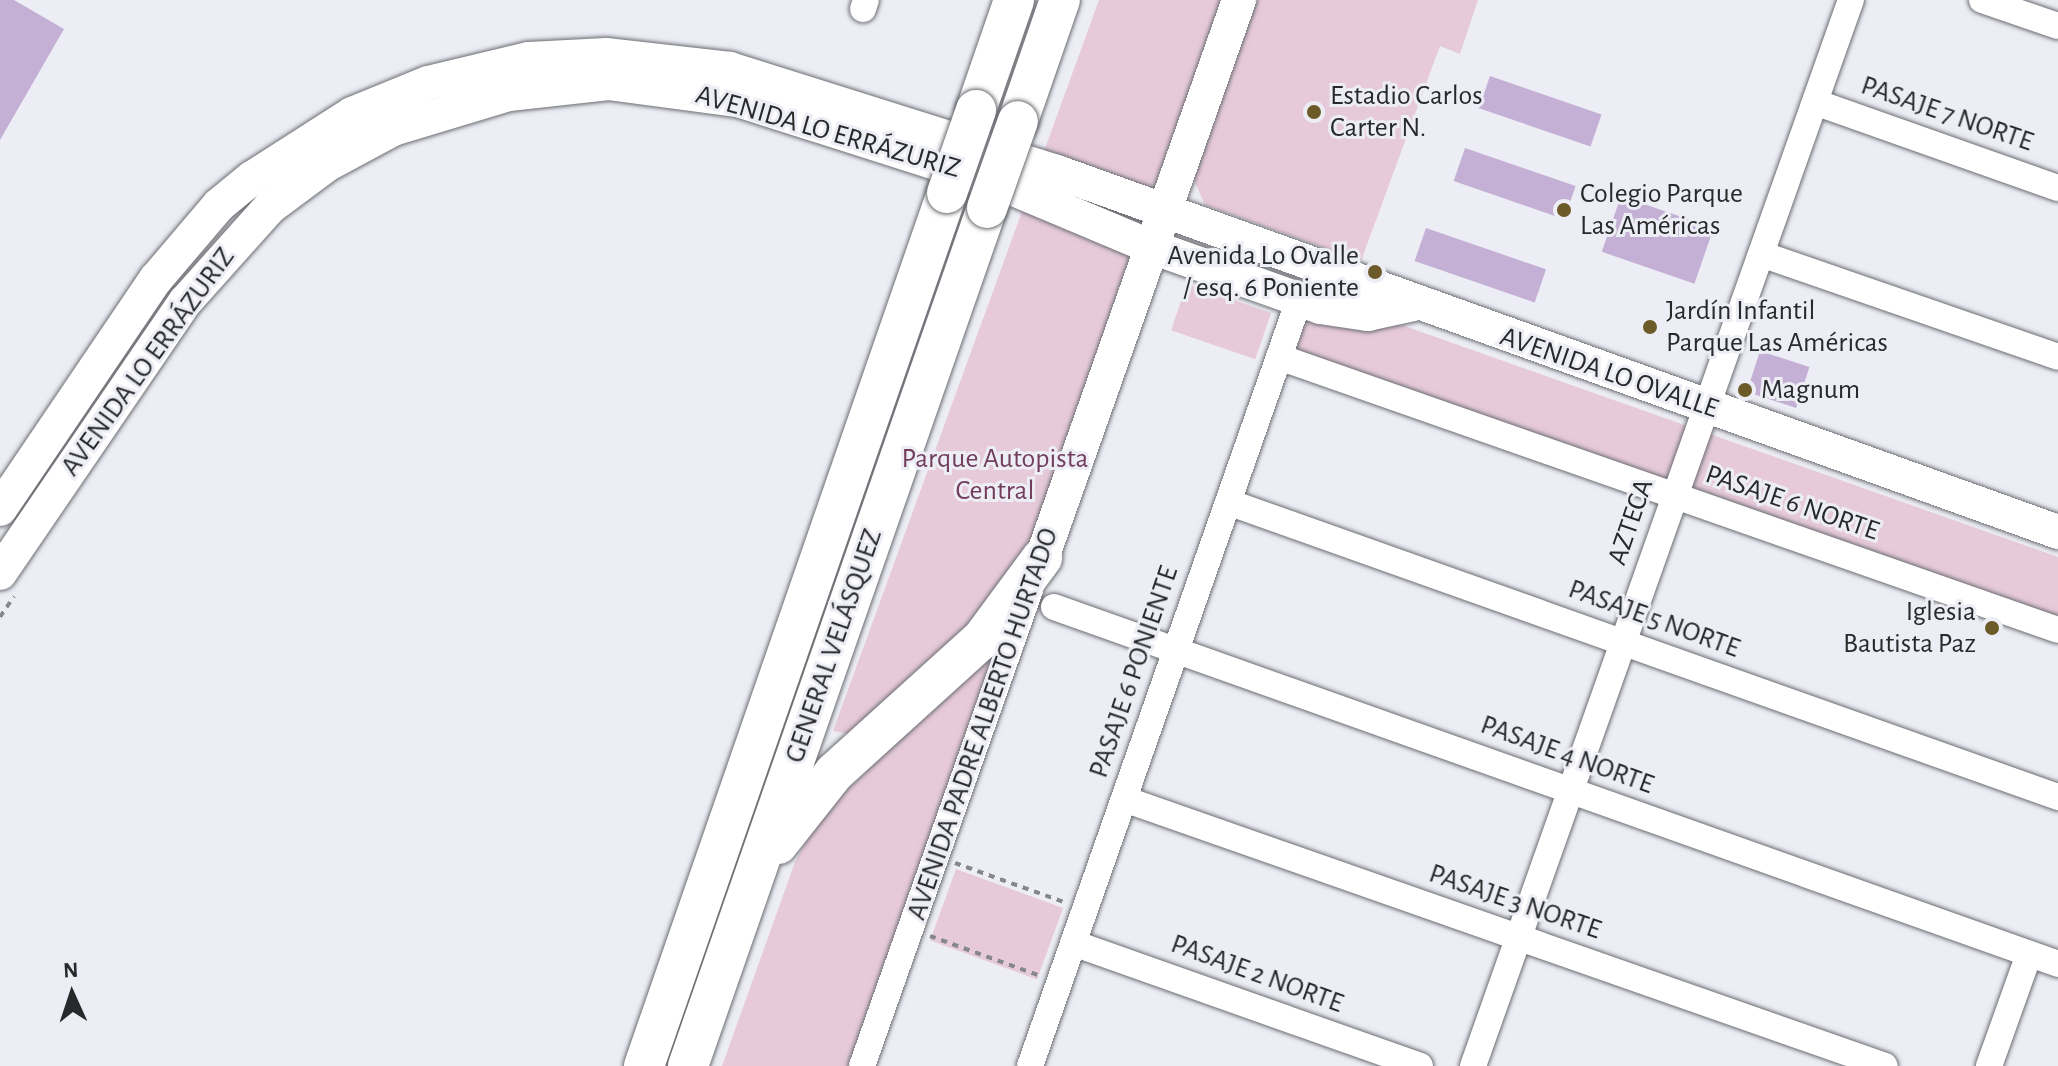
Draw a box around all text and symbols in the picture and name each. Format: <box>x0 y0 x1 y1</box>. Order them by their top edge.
street label: PASAJE 7 NORTE <box>1856 69 2038 159</box>
street label: AVENIDA LO ERRÁZURIZ <box>692 78 964 186</box>
place label: Estadio Carlos Carter N. <box>1330 79 1483 145</box>
marker: Estadio Carlos Carter N. <box>1305 103 1323 121</box>
place label: Colegio Parque Las Américas <box>1580 177 1743 243</box>
marker: Colegio Parque Las Américas <box>1555 201 1573 219</box>
place label: Avenida Lo Ovalle / esq. 6 Poniente <box>1167 239 1359 305</box>
street label: AVENIDA LO ERRÁZURIZ <box>54 241 242 483</box>
marker: Avenida Lo Ovalle / esq. 6 Poniente <box>1366 263 1384 281</box>
place label: Jardín Infantil Parque Las Américas <box>1666 294 1888 360</box>
marker: Jardín Infantil Parque Las Américas <box>1641 318 1659 336</box>
street label: AVENIDA LO OVALLE <box>1495 320 1723 426</box>
place label: Magnum <box>1761 373 1860 407</box>
marker: Magnum <box>1736 381 1754 399</box>
park label: Parque Autopista Central <box>901 442 1089 508</box>
street label: PASAJE 6 NORTE <box>1701 458 1883 548</box>
street label: AZTECA <box>1601 475 1661 569</box>
street label: AVENIDA PADRE ALBERTO HURTADO <box>900 524 1066 924</box>
street label: GENERAL VELÁSQUEZ <box>778 525 890 767</box>
street label: PASAJE 6 PONIENTE <box>1082 562 1186 782</box>
street label: PASAJE 5 NORTE <box>1564 572 1744 666</box>
place label: Iglesia Bautista Paz <box>1843 595 1976 661</box>
marker: Iglesia Bautista Paz <box>1983 619 2001 637</box>
street label: PASAJE 4 NORTE <box>1476 708 1658 802</box>
street label: PASAJE 3 NORTE <box>1425 857 1605 947</box>
street label: PASAJE 2 NORTE <box>1166 927 1348 1021</box>
north arrow <box>32 954 112 1034</box>
text: N <box>63 959 79 981</box>

